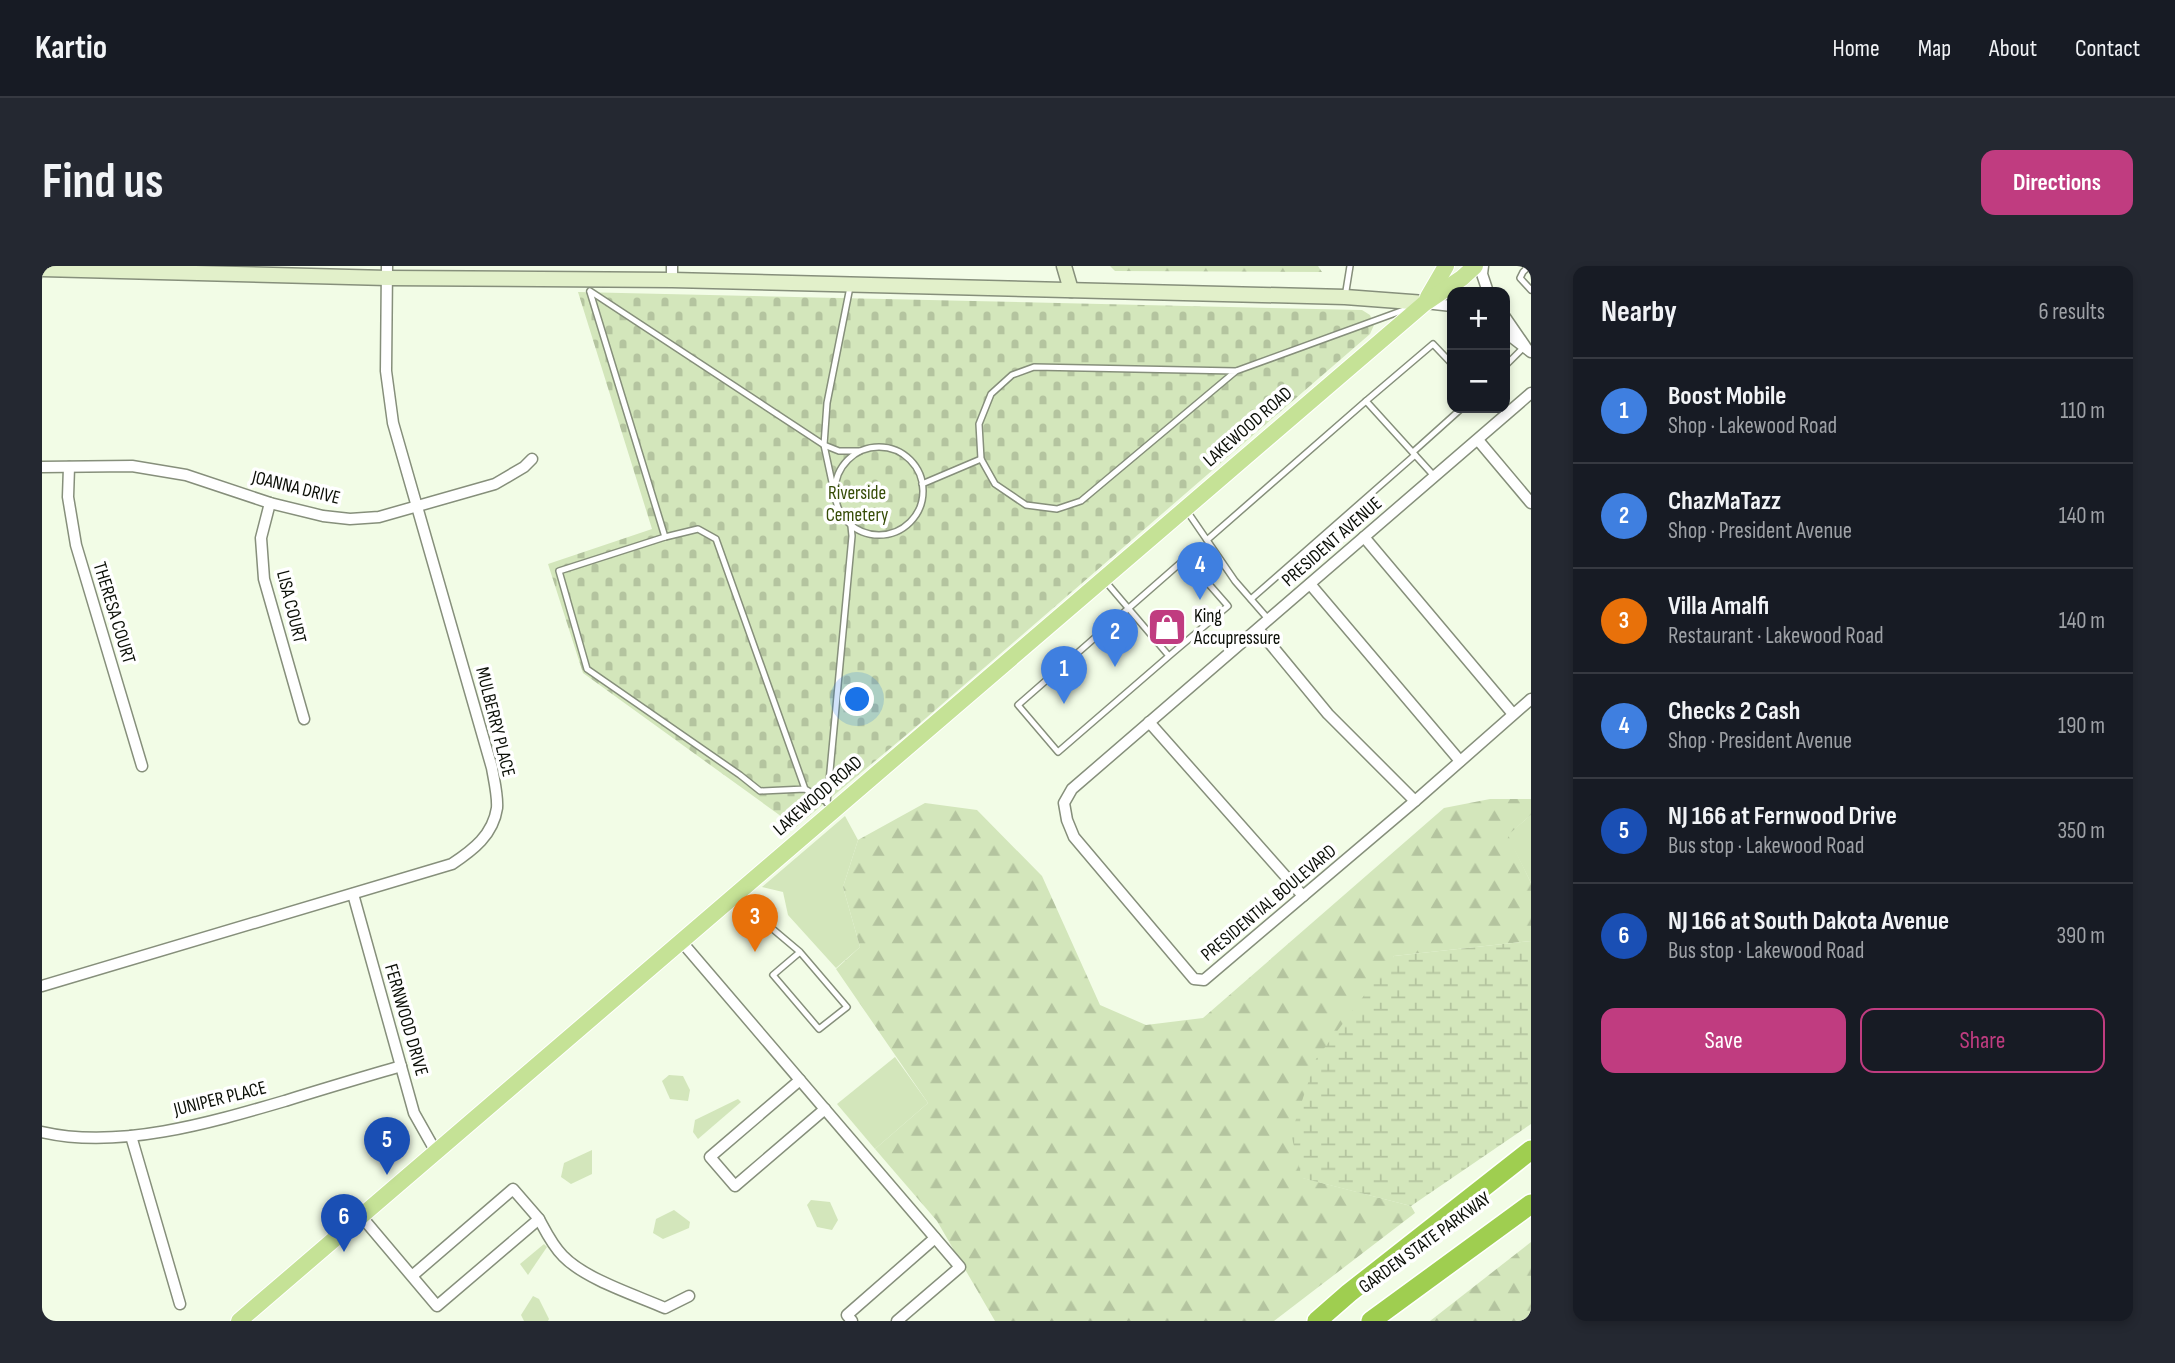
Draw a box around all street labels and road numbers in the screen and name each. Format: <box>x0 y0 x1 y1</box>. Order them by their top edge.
street label: LAKEWOOD ROAD <box>1199 382 1297 472</box>
street label: JOANNA DRIVE <box>248 466 343 510</box>
street label: PRESIDENT AVENUE <box>1277 492 1387 592</box>
street label: THERESA COURT <box>88 559 140 667</box>
street label: LISA COURT <box>271 568 311 646</box>
street label: MULBERRY PLACE <box>470 665 520 779</box>
street label: LAKEWOOD ROAD <box>769 751 867 841</box>
street label: PRESIDENTIAL BOULEVARD <box>1197 840 1341 966</box>
street label: FERNWOOD DRIVE <box>379 961 433 1079</box>
street label: JUNIPER PLACE <box>170 1076 269 1122</box>
street label: GARDEN STATE PARKWAY <box>1354 1187 1496 1299</box>

